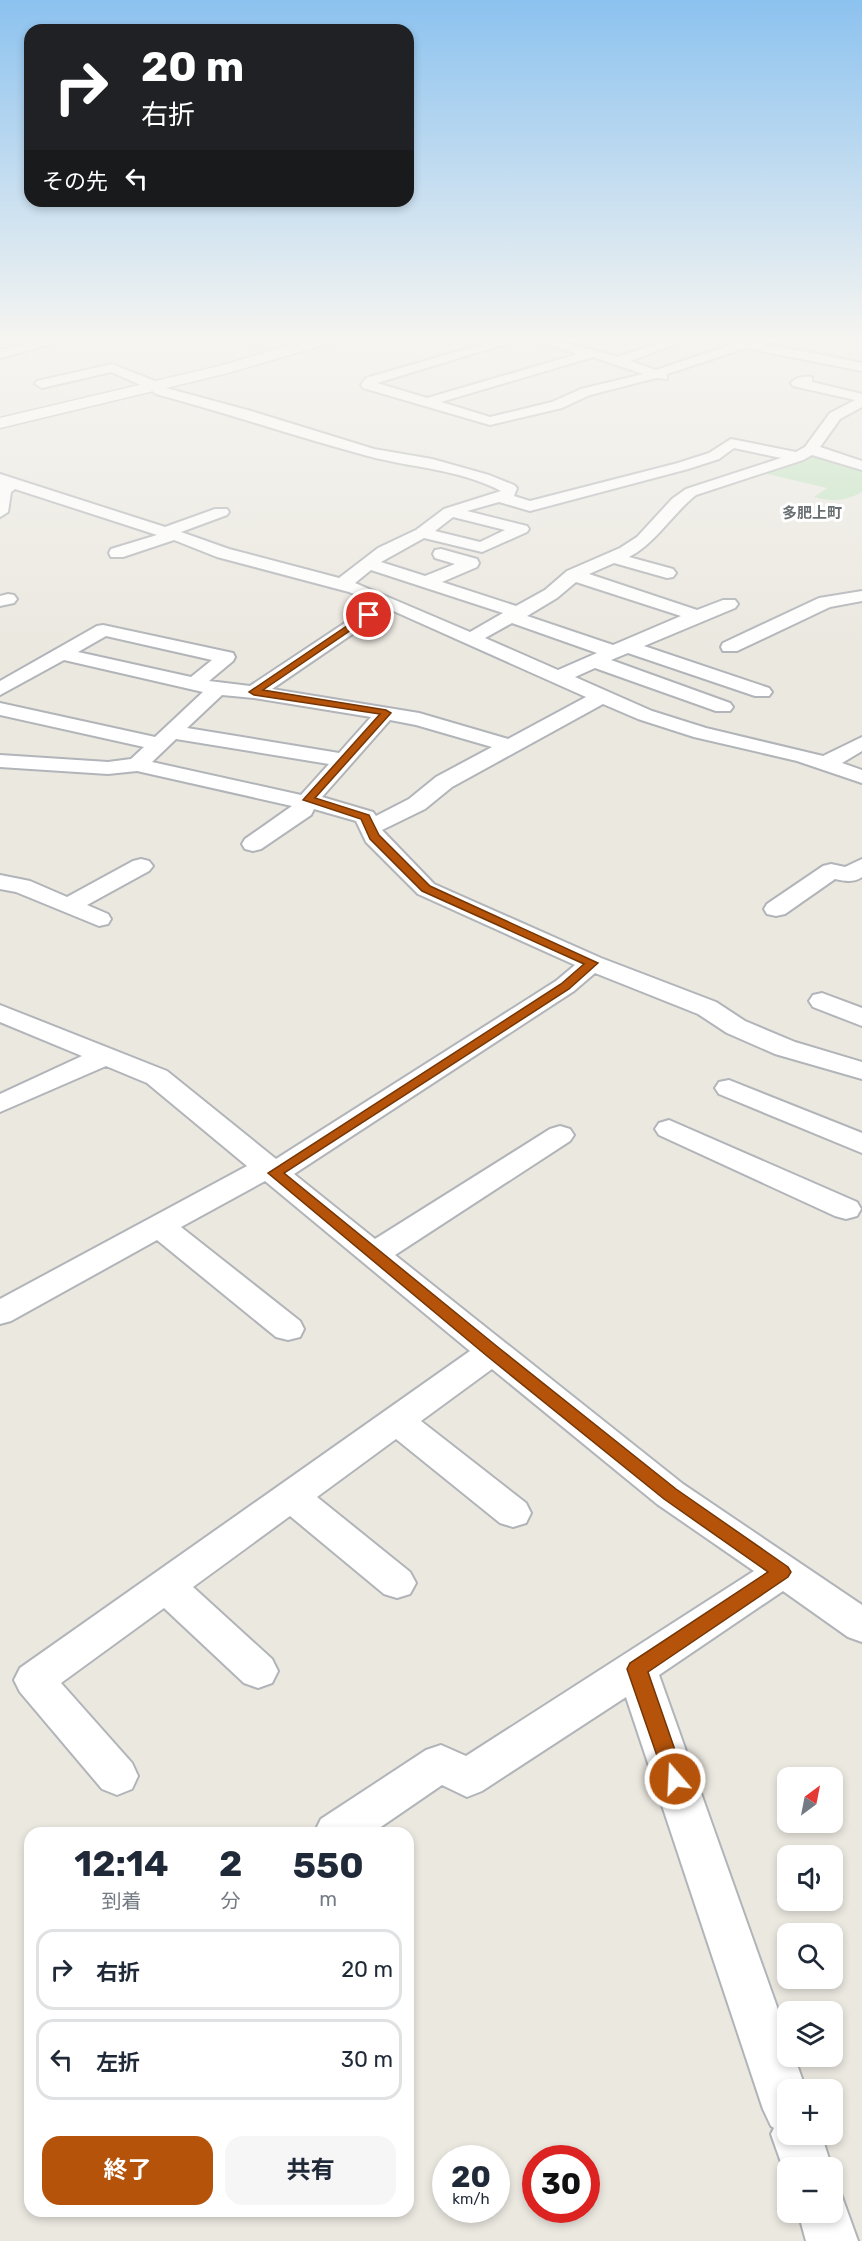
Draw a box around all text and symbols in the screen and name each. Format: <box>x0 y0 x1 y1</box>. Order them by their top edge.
text: 20 m <box>141 42 244 92</box>
icon: right <box>42 48 120 126</box>
text: 右折 <box>141 99 195 131</box>
icon: left <box>120 162 153 195</box>
text: その先 <box>42 168 108 195</box>
district label: 多肥上町 <box>782 504 842 522</box>
pin <box>343 589 394 640</box>
icon: arrive <box>352 598 385 631</box>
position arrow <box>643 1747 707 1811</box>
north arrow <box>777 1767 843 1833</box>
map controls <box>777 1767 843 2223</box>
text: 12:14 <box>74 1842 169 1885</box>
text: 2 <box>219 1842 242 1885</box>
text: 550 <box>293 1844 364 1887</box>
button: sound <box>777 1845 843 1911</box>
text: m <box>319 1887 337 1911</box>
text: 到着 <box>101 1889 141 1913</box>
text: 分 <box>221 1889 241 1913</box>
button: search <box>777 1923 843 1989</box>
icon: right <box>45 1953 78 1986</box>
text: 20 m <box>341 1956 393 1983</box>
text: 右折 <box>96 1959 140 1986</box>
button: layers <box>777 2001 843 2067</box>
icon: left <box>45 2043 78 2076</box>
text: 30 m <box>341 2046 393 2073</box>
text: 左折 <box>96 2049 140 2076</box>
button: + <box>777 2079 843 2145</box>
button: 終了 <box>42 2136 213 2205</box>
button: 共有 <box>225 2136 396 2205</box>
speed limit sign: 30 <box>522 2145 600 2223</box>
button: − <box>777 2157 843 2223</box>
text: 20 <box>451 2159 491 2195</box>
text: km/h <box>452 2190 490 2208</box>

